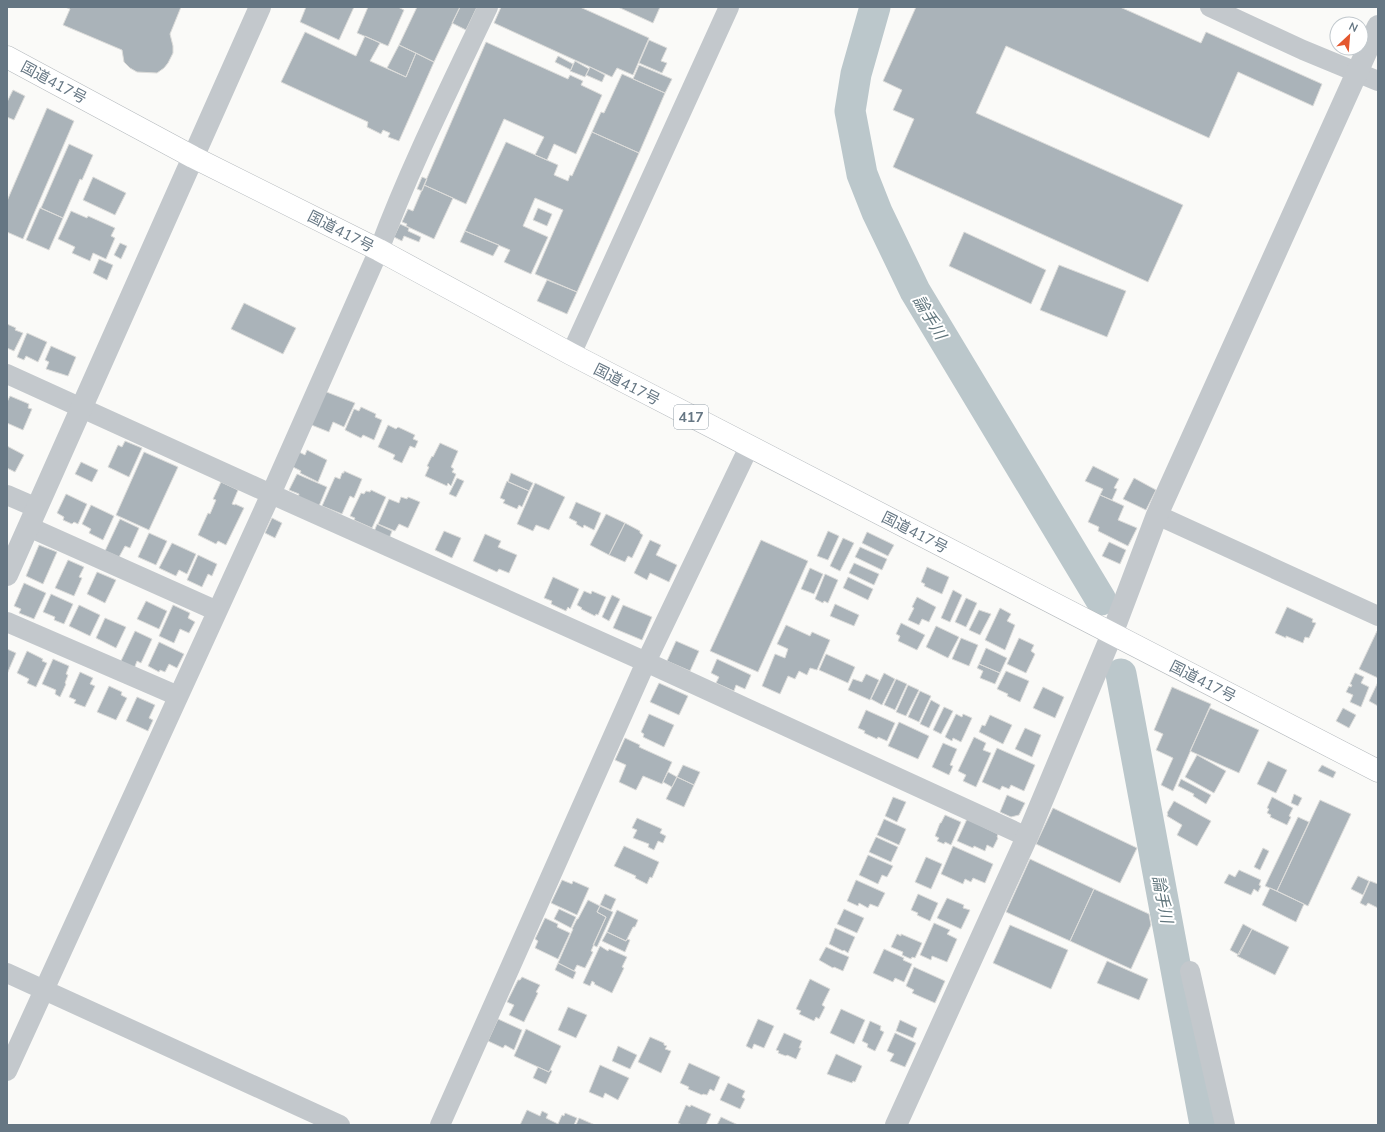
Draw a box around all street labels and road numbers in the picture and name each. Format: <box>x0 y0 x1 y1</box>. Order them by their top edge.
street label: 国道417号 <box>18 57 90 107</box>
street label: 国道417号 <box>305 206 377 256</box>
street label: 国道417号 <box>591 359 663 409</box>
road number: 417 <box>674 405 708 429</box>
street label: 国道417号 <box>879 507 951 557</box>
street label: 国道417号 <box>1167 656 1239 706</box>

